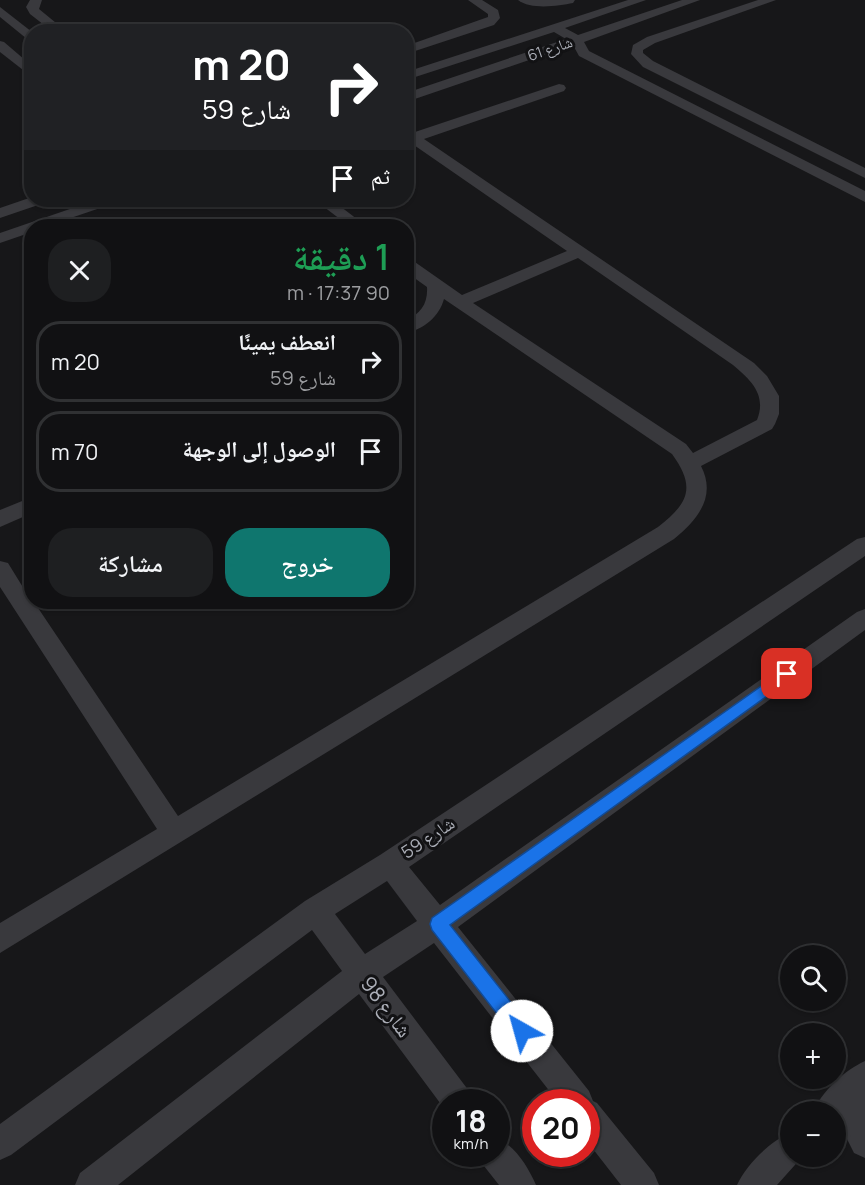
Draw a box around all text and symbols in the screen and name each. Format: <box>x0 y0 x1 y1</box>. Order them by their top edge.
street label: شارع 61 <box>524 31 575 66</box>
text: 20 m <box>192 35 291 93</box>
icon: right <box>312 48 390 126</box>
text: شارع 59 <box>202 90 291 127</box>
text: ثم <box>371 161 390 191</box>
icon: arrive <box>326 162 359 195</box>
text: 1 دقيقة <box>293 232 390 281</box>
button: close <box>48 239 111 302</box>
text: 90 m · 17:37 <box>287 279 390 306</box>
text: انعطف يمينًا <box>238 327 336 357</box>
icon: right <box>354 345 387 378</box>
text: 20 m <box>51 347 100 377</box>
text: شارع 59 <box>270 364 336 391</box>
text: الوصول إلى الوجهة <box>183 434 336 464</box>
icon: arrive <box>354 435 387 468</box>
text: 70 m <box>51 437 99 467</box>
button: مشاركة <box>48 528 213 597</box>
button: خروج <box>225 528 390 597</box>
pin <box>761 648 812 699</box>
icon: arrive <box>770 657 803 690</box>
street label: شارع 59 <box>396 811 459 864</box>
map controls <box>780 945 846 1167</box>
button: search <box>780 945 846 1011</box>
street label: شارع 98 <box>355 970 419 1043</box>
position arrow <box>490 999 554 1063</box>
button: + <box>780 1023 846 1089</box>
speed limit sign: 20 <box>522 1089 600 1167</box>
text: 18 <box>455 1100 487 1141</box>
button: − <box>780 1101 846 1167</box>
text: km/h <box>454 1133 488 1154</box>

